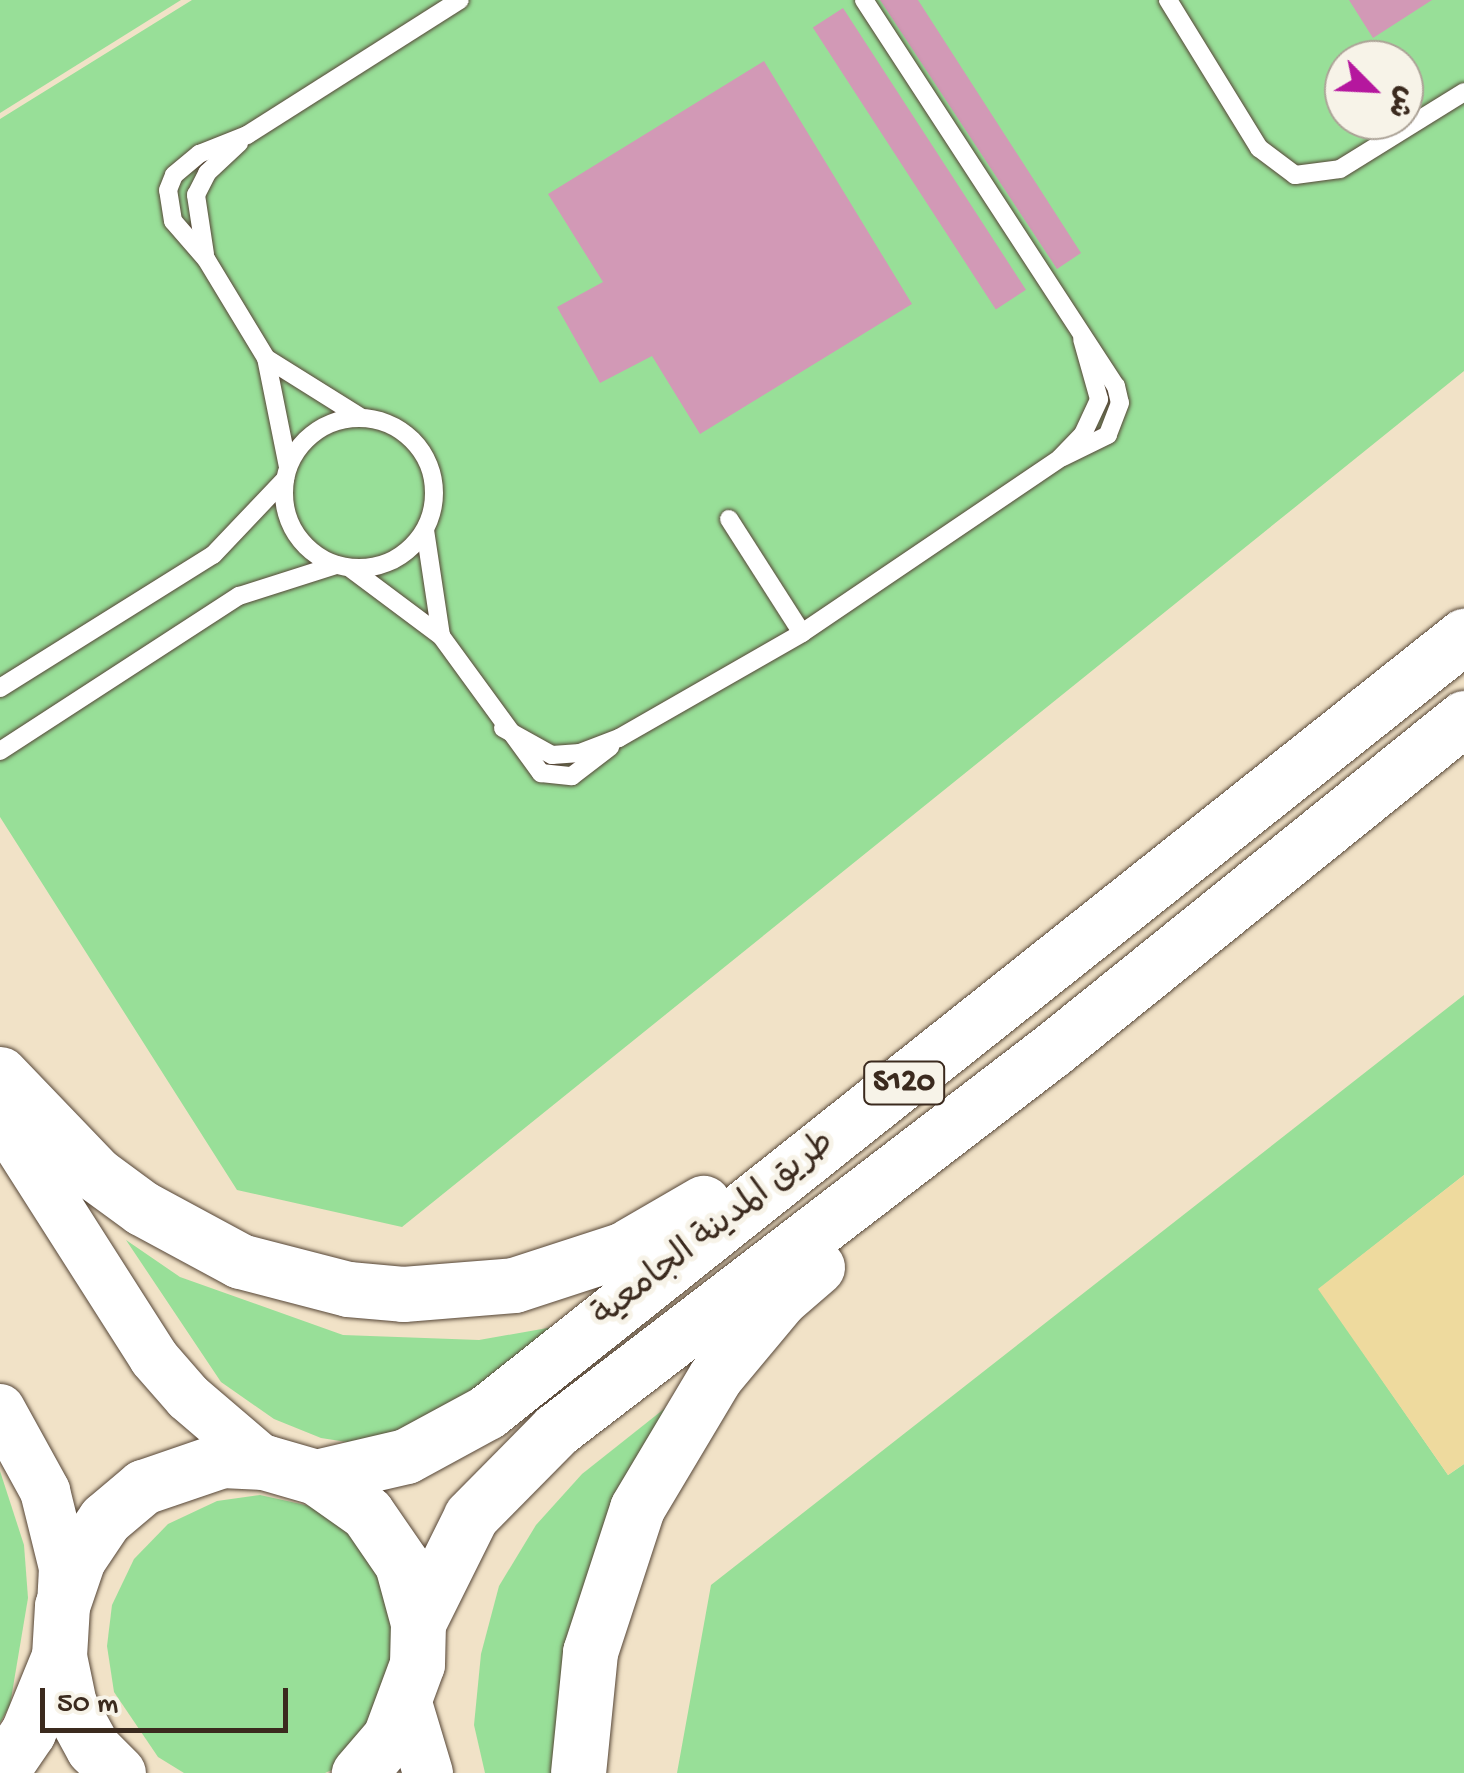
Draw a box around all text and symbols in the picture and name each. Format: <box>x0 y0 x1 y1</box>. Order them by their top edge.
north arrow <box>1324 40 1424 140</box>
text: ش <box>1379 81 1421 122</box>
road number: S120 <box>862 1056 946 1110</box>
street label: طريق المدينة الجامعية <box>586 1124 844 1338</box>
scale bar <box>45 1668 292 1730</box>
text: 50 m <box>57 1688 118 1723</box>

